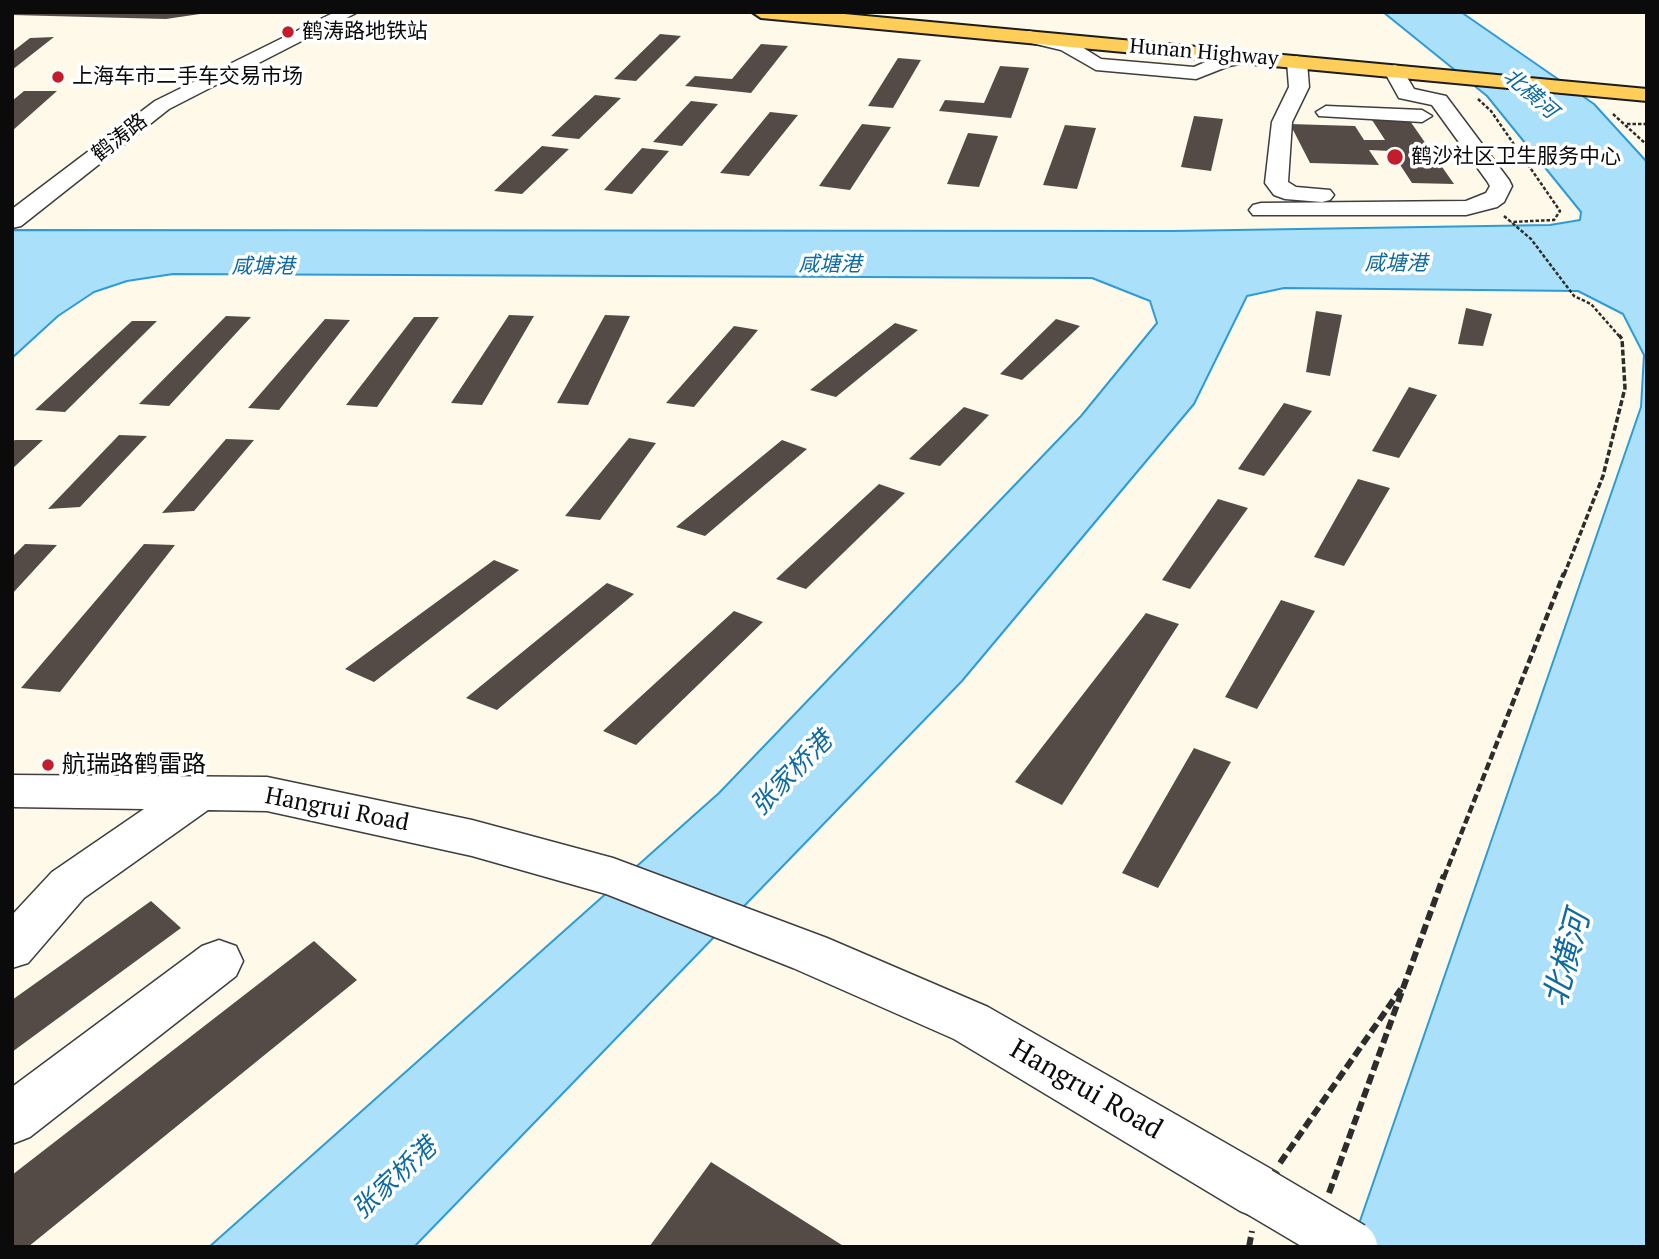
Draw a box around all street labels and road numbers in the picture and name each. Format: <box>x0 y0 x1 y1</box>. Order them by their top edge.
street label: Hunan Highway <box>1128 34 1280 72</box>
street label: 鹤涛路 <box>87 109 153 167</box>
street label: Hangrui Road <box>263 782 411 838</box>
street label: Hangrui Road <box>1004 1033 1168 1147</box>

